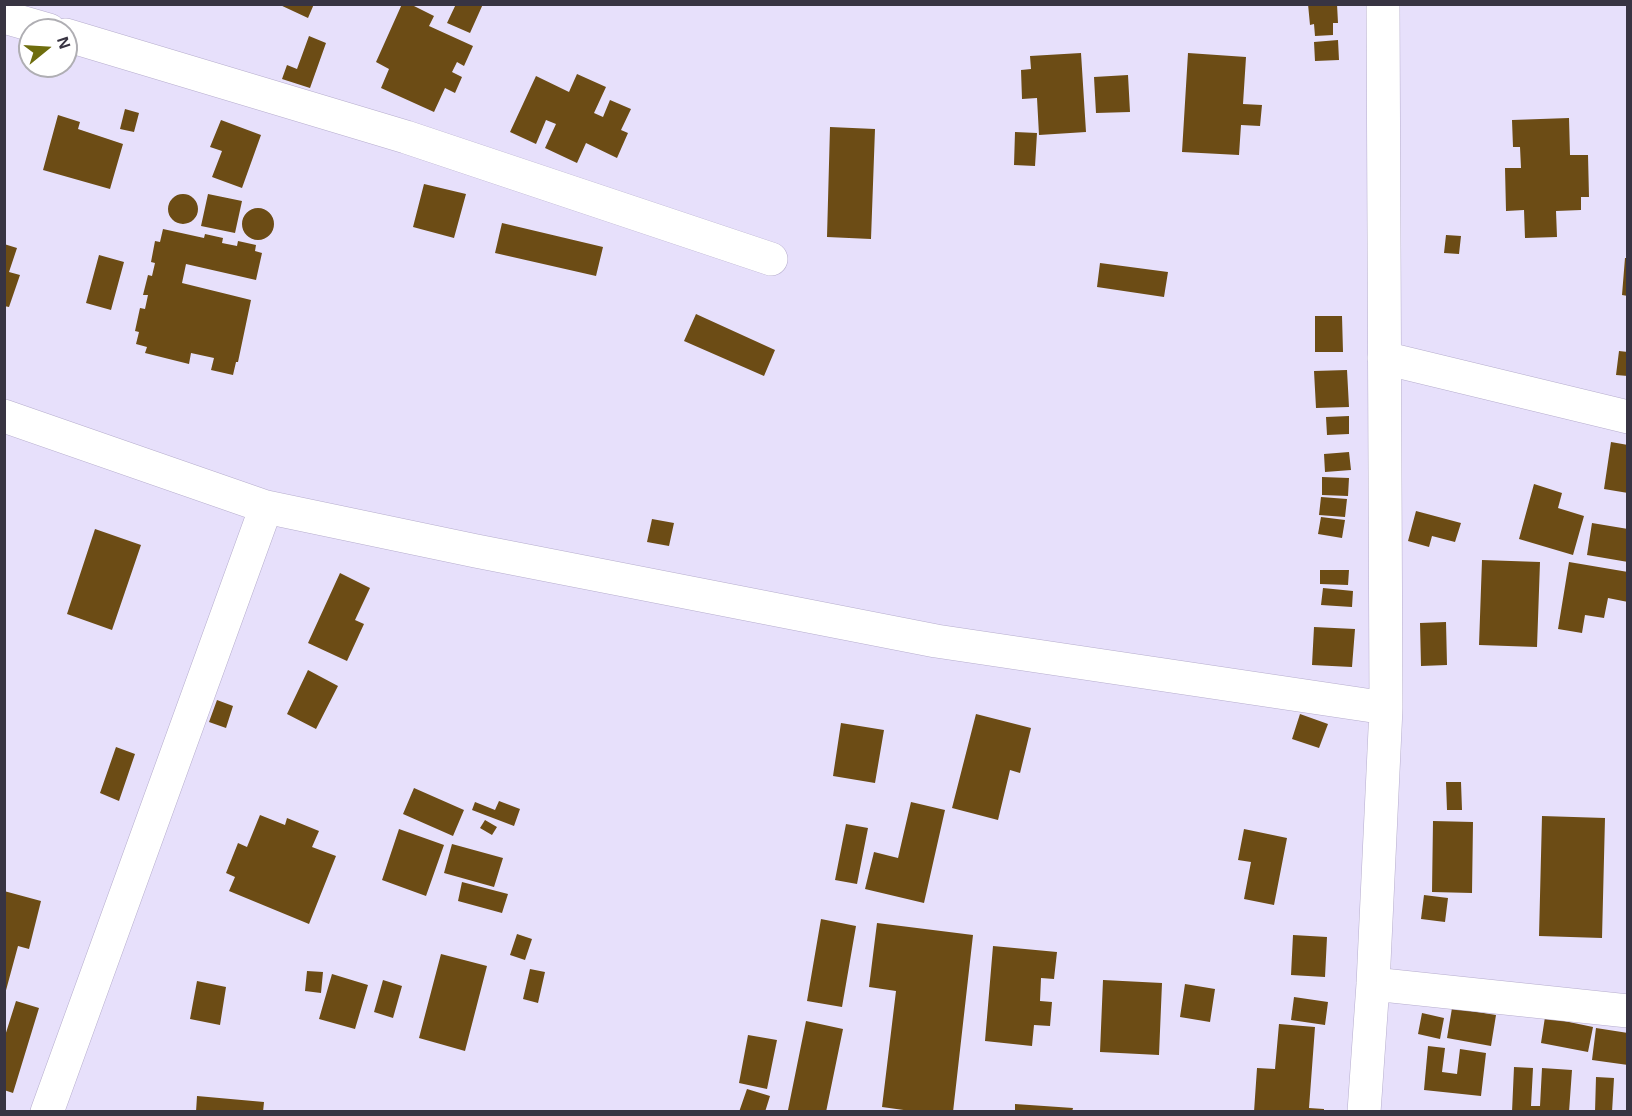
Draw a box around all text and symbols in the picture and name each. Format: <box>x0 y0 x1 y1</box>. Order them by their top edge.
north arrow <box>18 18 78 78</box>
text: N <box>54 35 74 51</box>

